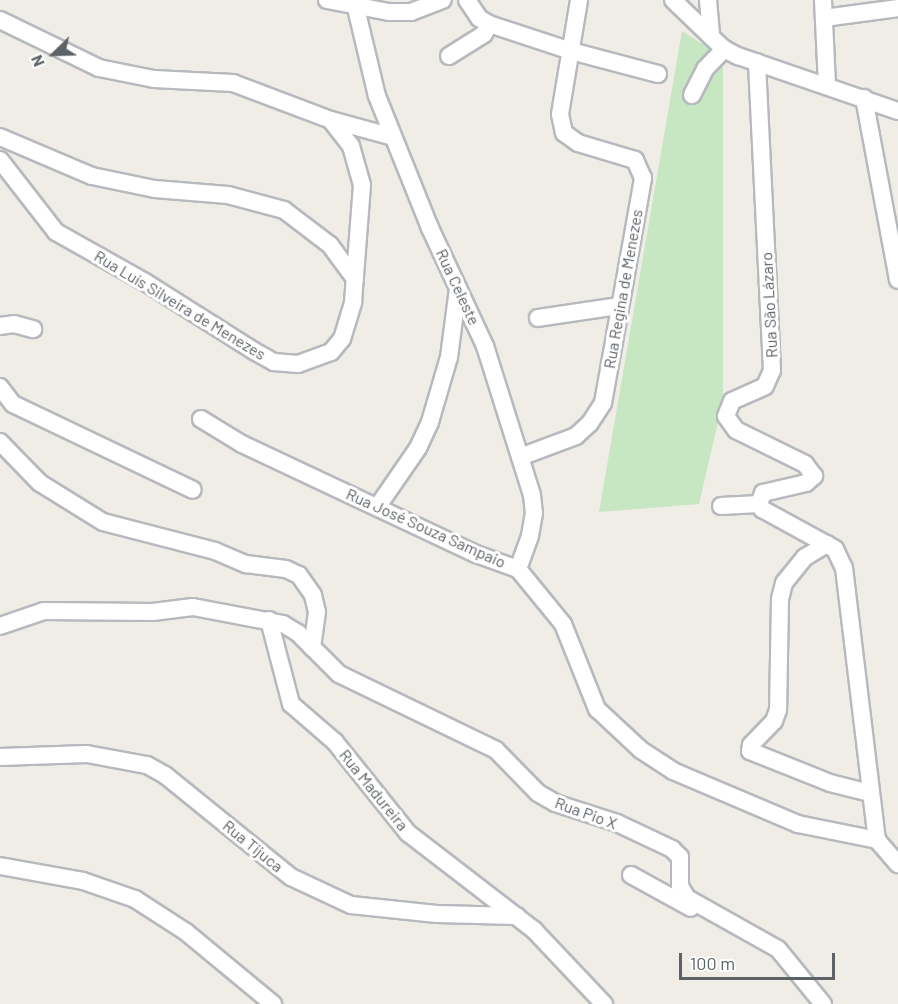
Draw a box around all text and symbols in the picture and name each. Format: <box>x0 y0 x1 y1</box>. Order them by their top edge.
north arrow <box>24 24 84 84</box>
text: N <box>26 53 48 70</box>
street label: Rua Regina de Menezes <box>600 208 646 370</box>
street label: Rua Luís Silveira de Menezes <box>91 246 269 364</box>
street label: Rua Celeste <box>432 246 484 328</box>
street label: Rua São Lázaro <box>757 252 781 358</box>
street label: Rua José Souza Sampaio <box>343 484 509 572</box>
street label: Rua Madureira <box>335 745 413 835</box>
street label: Rua Pio X <box>552 793 620 833</box>
street label: Rua Tijuca <box>219 816 287 876</box>
scale bar <box>682 941 838 979</box>
text: 100 m <box>690 952 735 974</box>

